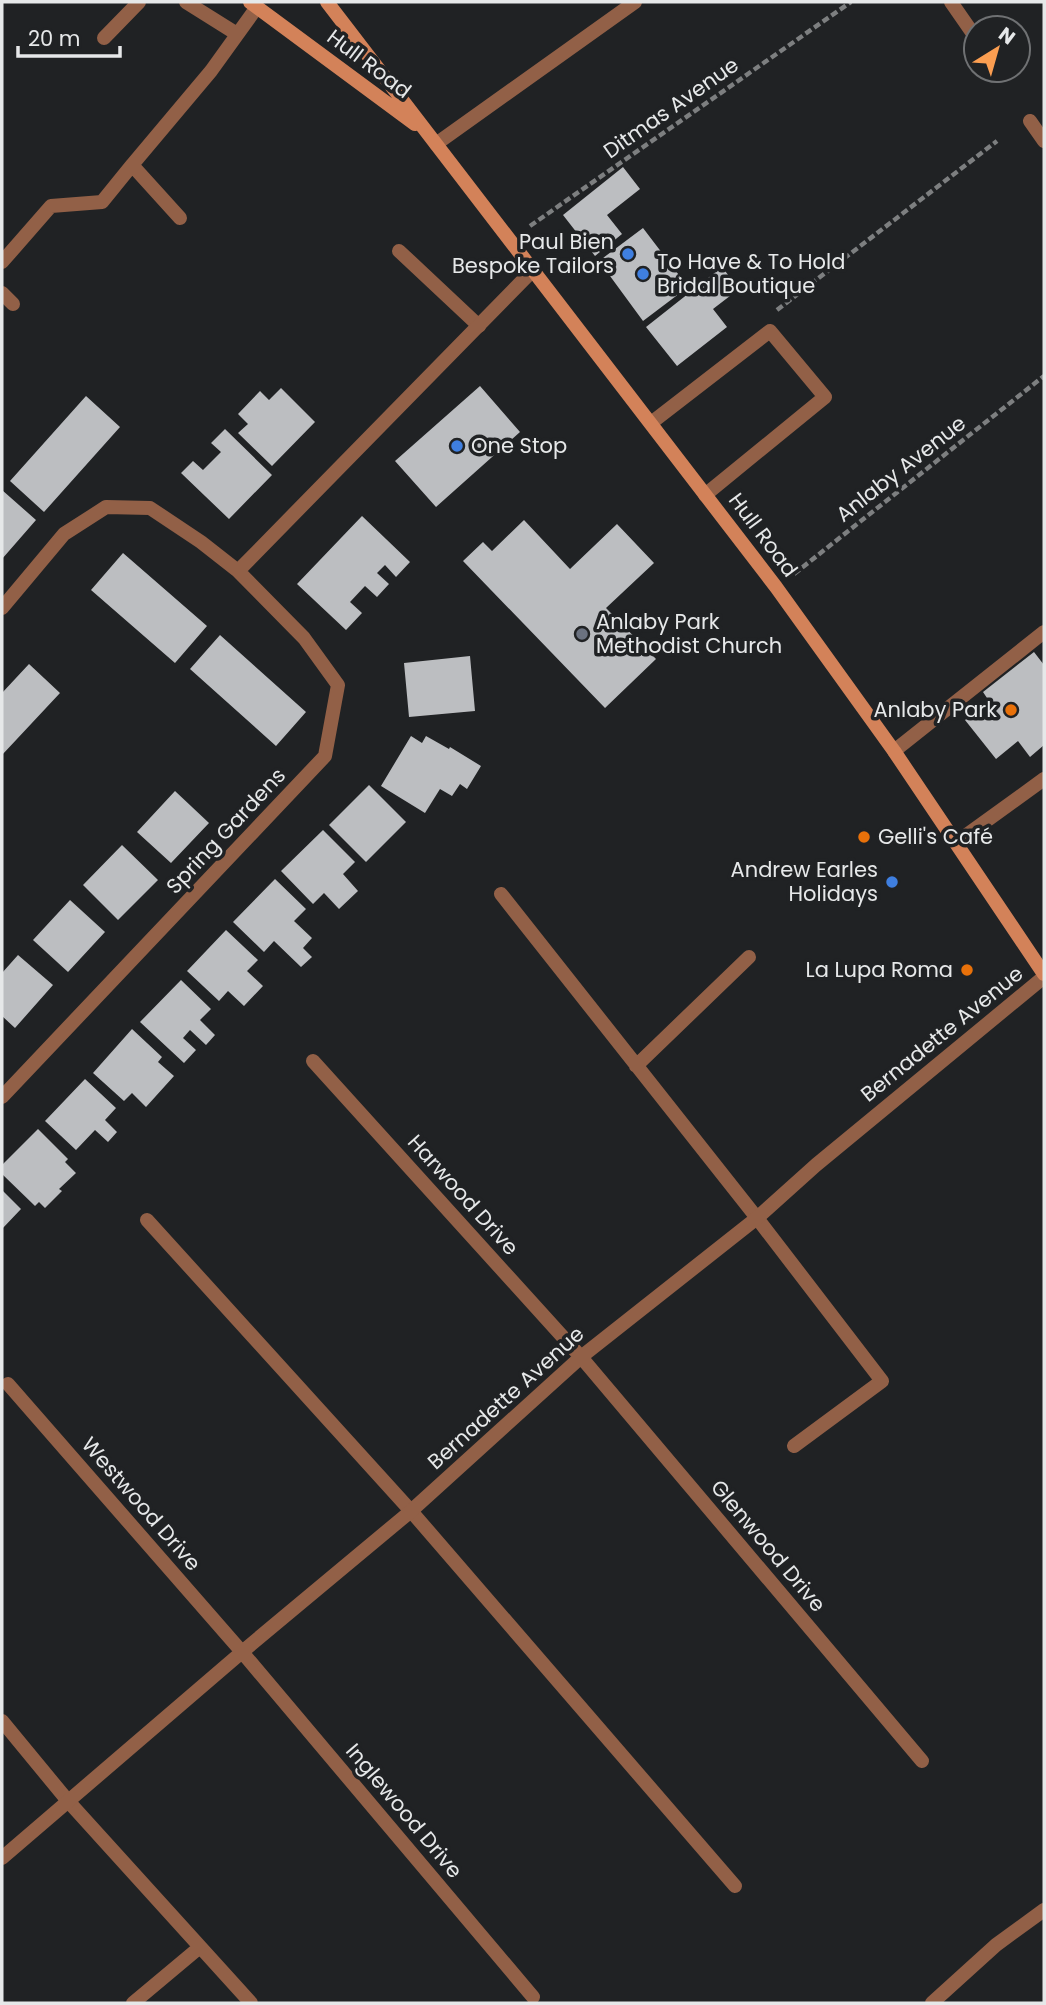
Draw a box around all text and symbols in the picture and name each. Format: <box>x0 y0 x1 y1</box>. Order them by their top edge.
scale bar <box>18 14 119 58</box>
north arrow <box>962 14 1032 84</box>
text: N <box>993 21 1021 51</box>
street label: Hull Road <box>321 22 417 105</box>
text: 20 m <box>28 24 81 53</box>
street label: Ditmas Avenue <box>597 50 744 165</box>
place label: Paul Bien Bespoke Tailors <box>452 227 614 280</box>
marker: Paul Bien Bespoke Tailors <box>620 246 636 262</box>
place label: To Have & To Hold Bridal Boutique <box>657 247 845 300</box>
marker: To Have & To Hold Bridal Boutique <box>635 266 651 282</box>
street label: Anlaby Avenue <box>830 409 972 528</box>
place label: One Stop <box>471 431 567 460</box>
marker: One Stop <box>449 438 465 454</box>
street label: Hull Road <box>722 487 805 583</box>
place label: Anlaby Park Methodist Church <box>596 607 782 660</box>
marker: Anlaby Park Methodist Church <box>574 626 590 642</box>
place label: Anlaby Park <box>873 695 997 724</box>
marker: Anlaby Park <box>1003 702 1019 718</box>
street label: Spring Gardens <box>160 761 292 900</box>
place label: Gelli's Café <box>878 822 993 851</box>
marker: Gelli's Café <box>856 829 872 845</box>
place label: Andrew Earles Holidays <box>731 855 878 908</box>
marker: Andrew Earles Holidays <box>884 874 900 890</box>
place label: La Lupa Roma <box>806 955 953 984</box>
street label: Bernadette Avenue <box>854 959 1029 1108</box>
marker: La Lupa Roma <box>959 962 975 978</box>
street label: Harwood Drive <box>401 1128 525 1261</box>
street label: Bernadette Avenue <box>421 1319 590 1476</box>
street label: Westwood Drive <box>75 1431 208 1577</box>
street label: Glenwood Drive <box>704 1473 832 1618</box>
street label: Inglewood Drive <box>339 1737 469 1884</box>

